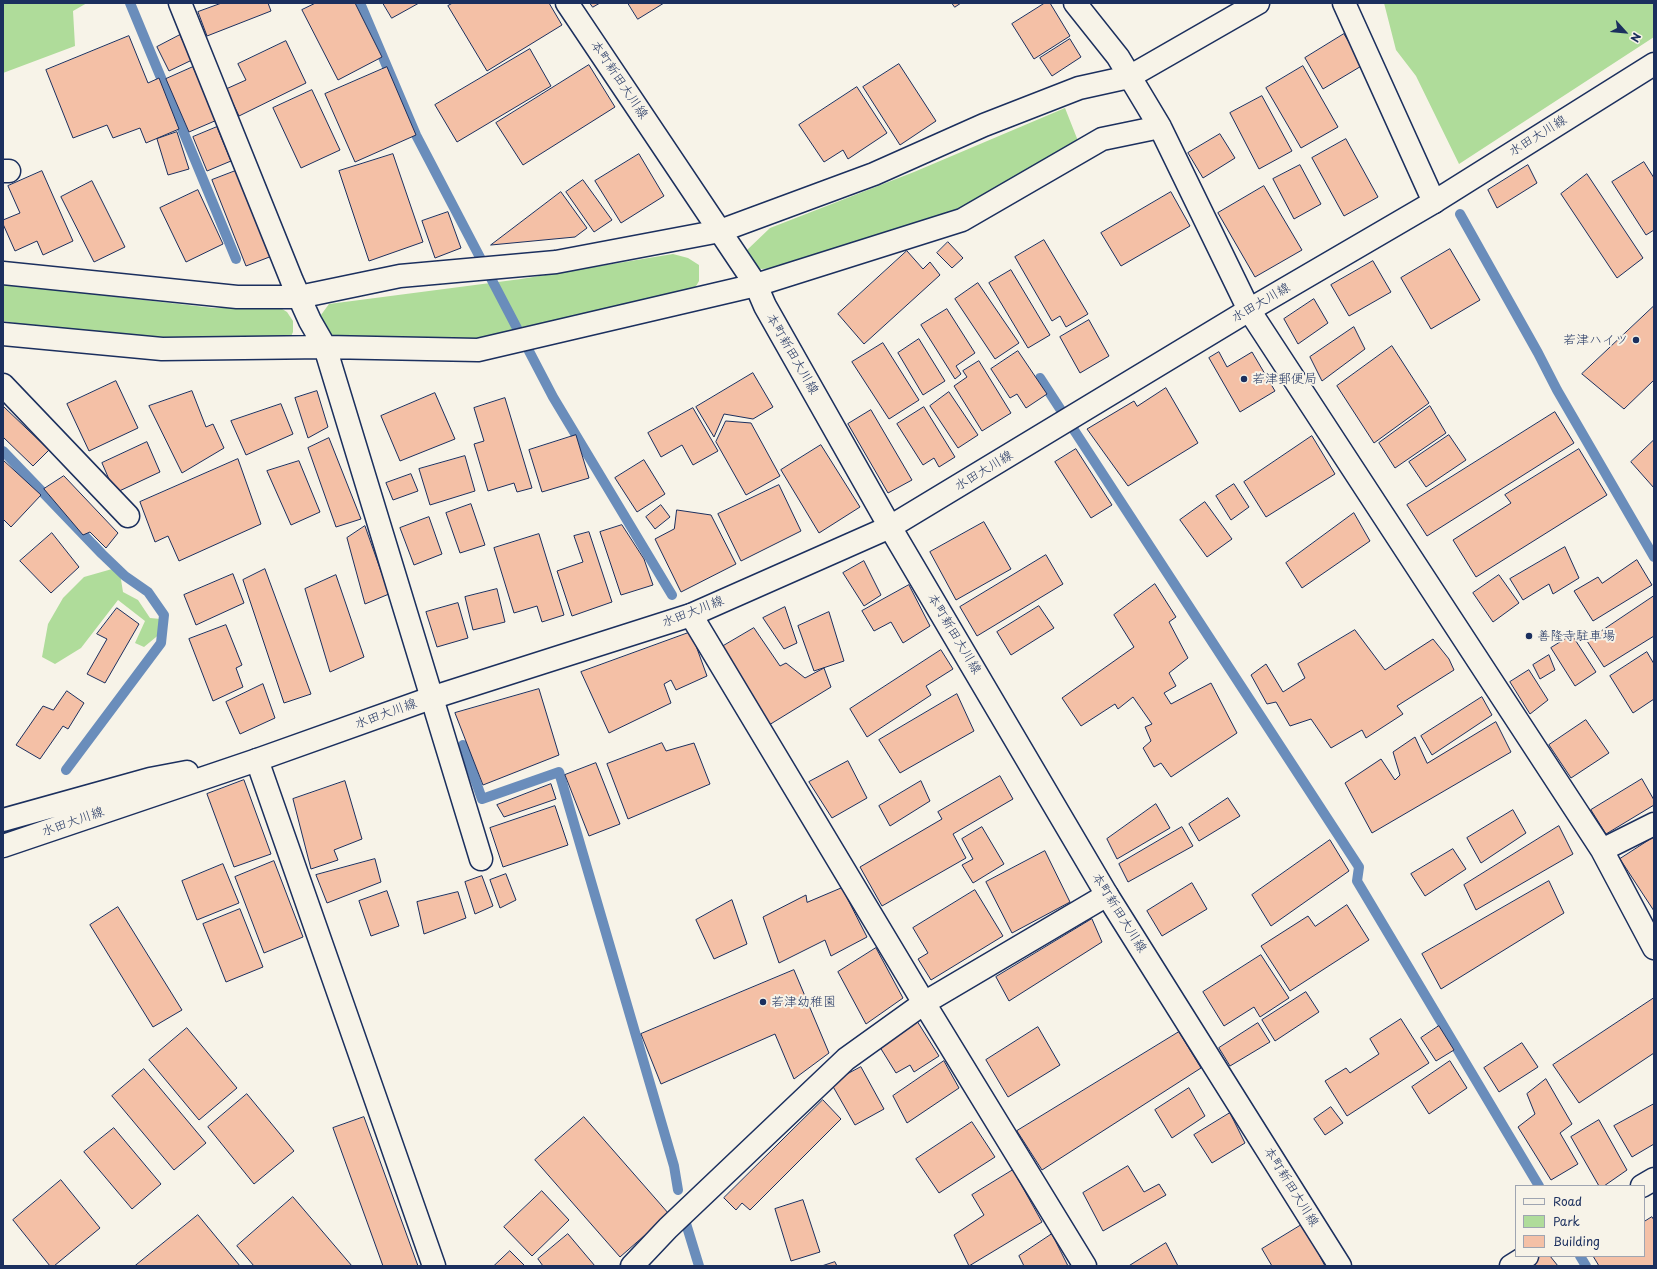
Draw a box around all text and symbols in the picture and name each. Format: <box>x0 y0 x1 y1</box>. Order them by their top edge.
north arrow <box>1605 12 1645 52</box>
text: N <box>1627 30 1646 45</box>
street label: 本町新田大川線 <box>587 38 651 122</box>
street label: 水田大川線 <box>1506 112 1570 160</box>
street label: 水田大川線 <box>1229 280 1293 326</box>
street label: 本町新田大川線 <box>762 311 822 397</box>
place label: 若津ハイツ <box>1563 332 1628 348</box>
marker: 若津ハイツ <box>1631 335 1641 345</box>
place label: 若津郵便局 <box>1252 371 1317 387</box>
marker: 若津郵便局 <box>1239 374 1249 384</box>
street label: 水田大川線 <box>952 448 1016 494</box>
street label: 本町新田大川線 <box>924 591 984 677</box>
street label: 水田大川線 <box>660 593 726 631</box>
place label: 善隆寺駐車場 <box>1537 628 1615 644</box>
marker: 善隆寺駐車場 <box>1524 631 1534 641</box>
street label: 水田大川線 <box>353 696 419 732</box>
street label: 水田大川線 <box>40 804 106 840</box>
street label: 本町新田大川線 <box>1088 870 1150 956</box>
place label: 若津幼稚園 <box>771 994 836 1010</box>
marker: 若津幼稚園 <box>758 997 768 1007</box>
street label: 本町新田大川線 <box>1260 1144 1322 1230</box>
legend <box>1515 1185 1645 1257</box>
text: Road <box>1553 1192 1582 1210</box>
text: Park <box>1553 1212 1580 1230</box>
text: Building <box>1553 1232 1600 1250</box>

